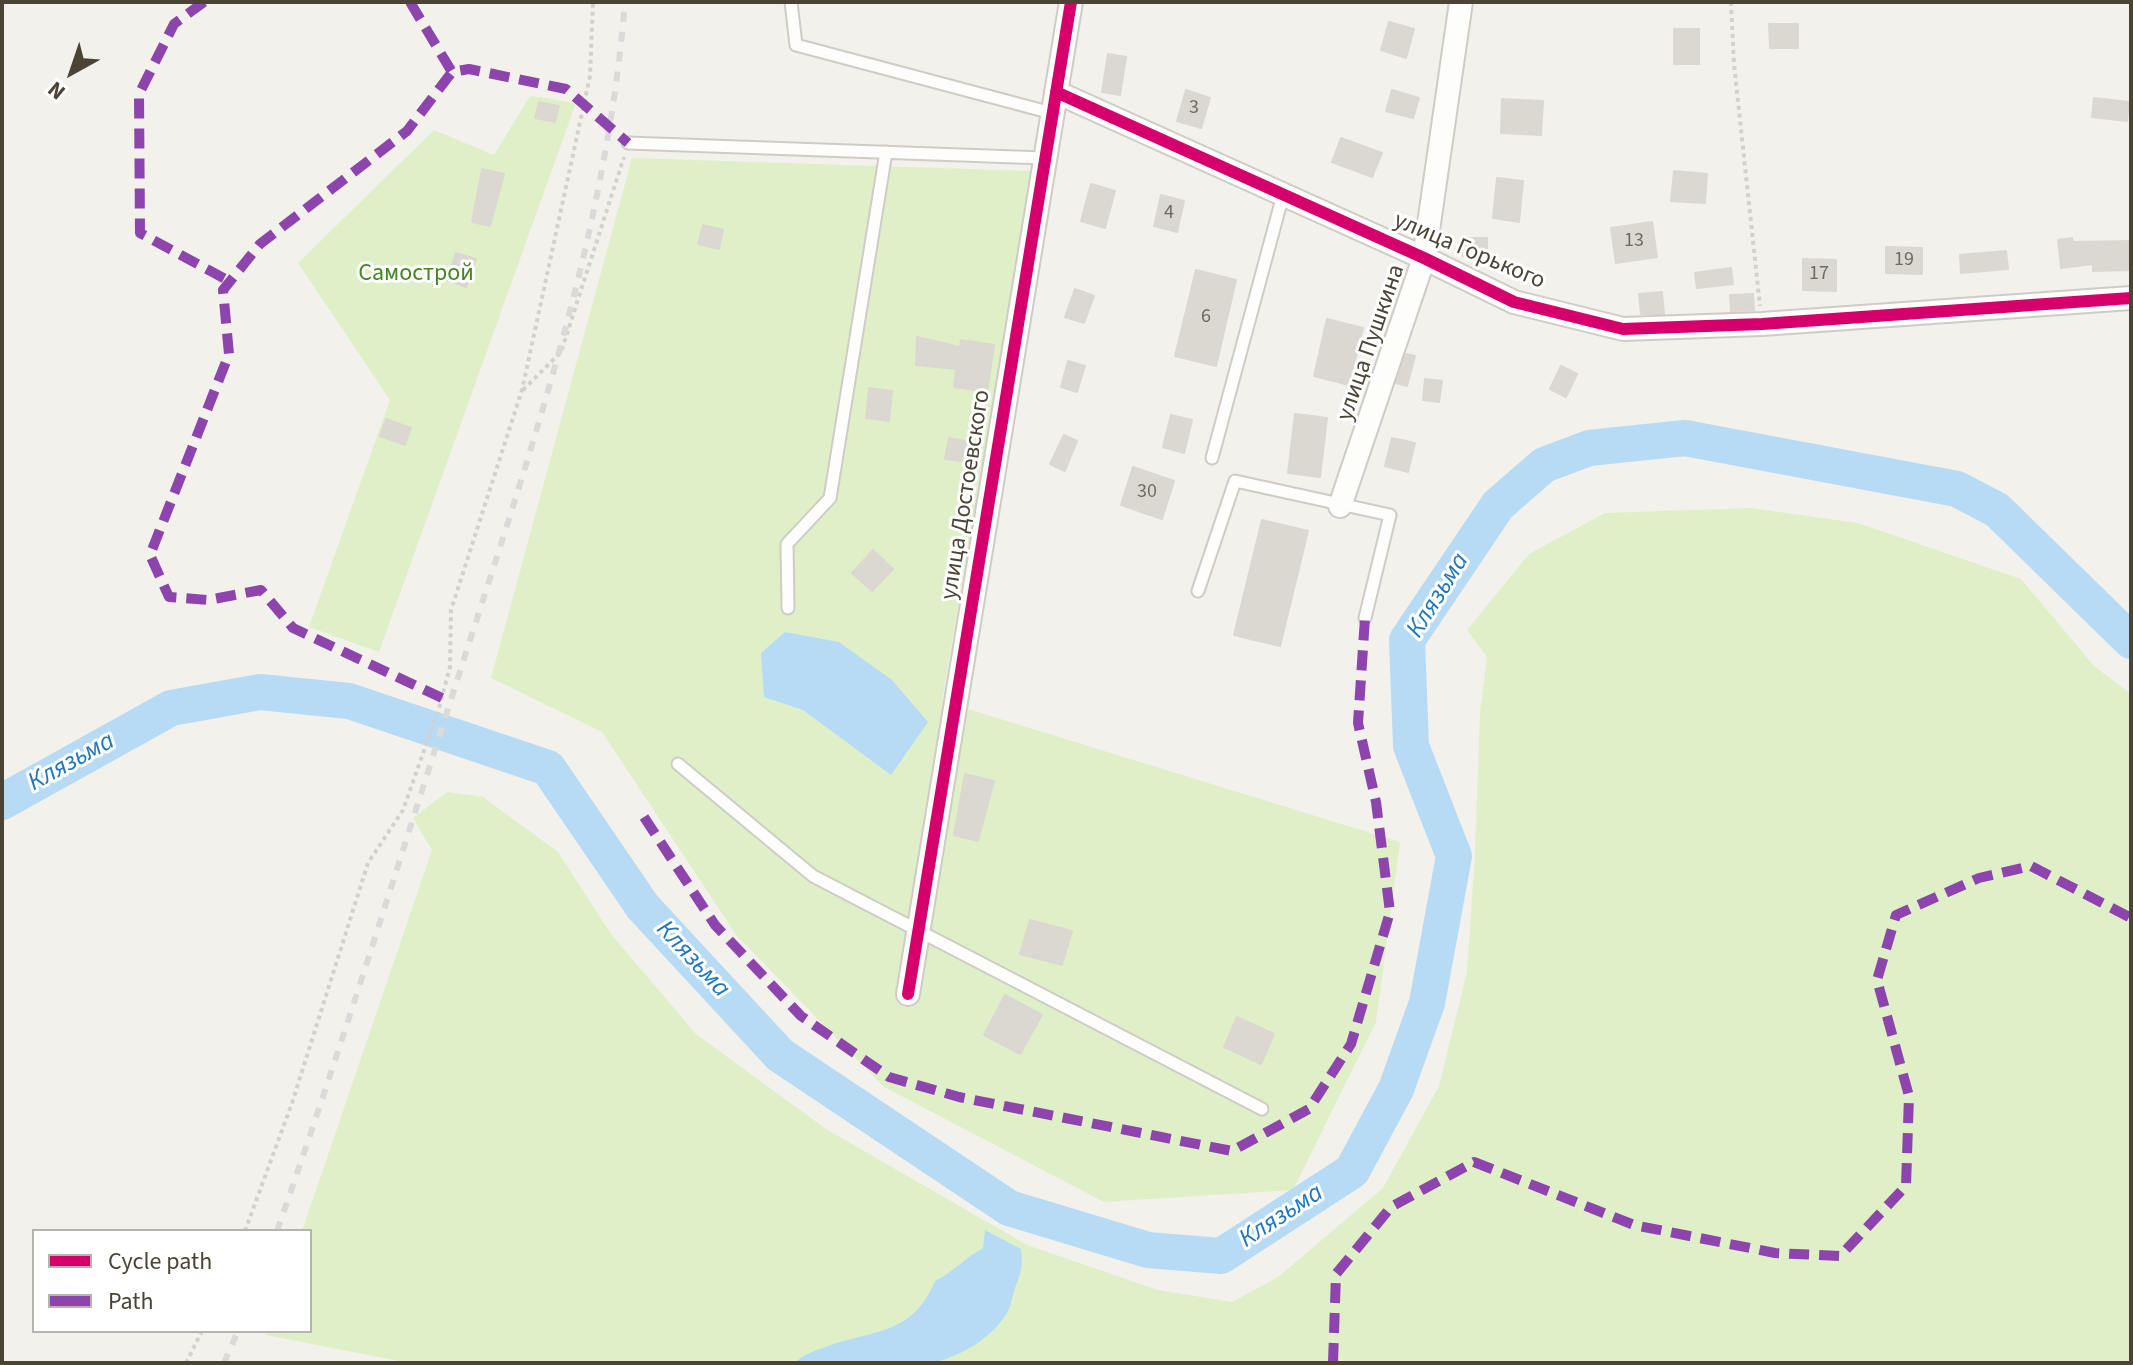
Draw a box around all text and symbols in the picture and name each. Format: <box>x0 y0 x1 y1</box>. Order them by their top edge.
north arrow <box>32 32 112 112</box>
text: N <box>41 73 72 107</box>
house number: 3 <box>1189 97 1199 121</box>
house number: 4 <box>1164 202 1174 226</box>
street label: улица Горького <box>1389 207 1549 297</box>
house number: 13 <box>1624 230 1644 254</box>
house number: 19 <box>1894 249 1914 273</box>
park label: Самострой <box>358 261 474 289</box>
street label: улица Пушкина <box>1332 261 1412 425</box>
house number: 17 <box>1809 263 1829 287</box>
house number: 6 <box>1201 306 1211 330</box>
street label: улица Достоевского <box>936 388 998 602</box>
house number: 30 <box>1137 481 1157 505</box>
water label: Клязьма <box>1401 548 1477 644</box>
water label: Клязьма <box>23 727 121 799</box>
water label: Клязьма <box>649 915 735 1005</box>
water label: Клязьма <box>1234 1178 1330 1256</box>
legend <box>32 1229 312 1333</box>
text: Cycle path <box>108 1244 212 1279</box>
text: Path <box>108 1284 154 1319</box>

